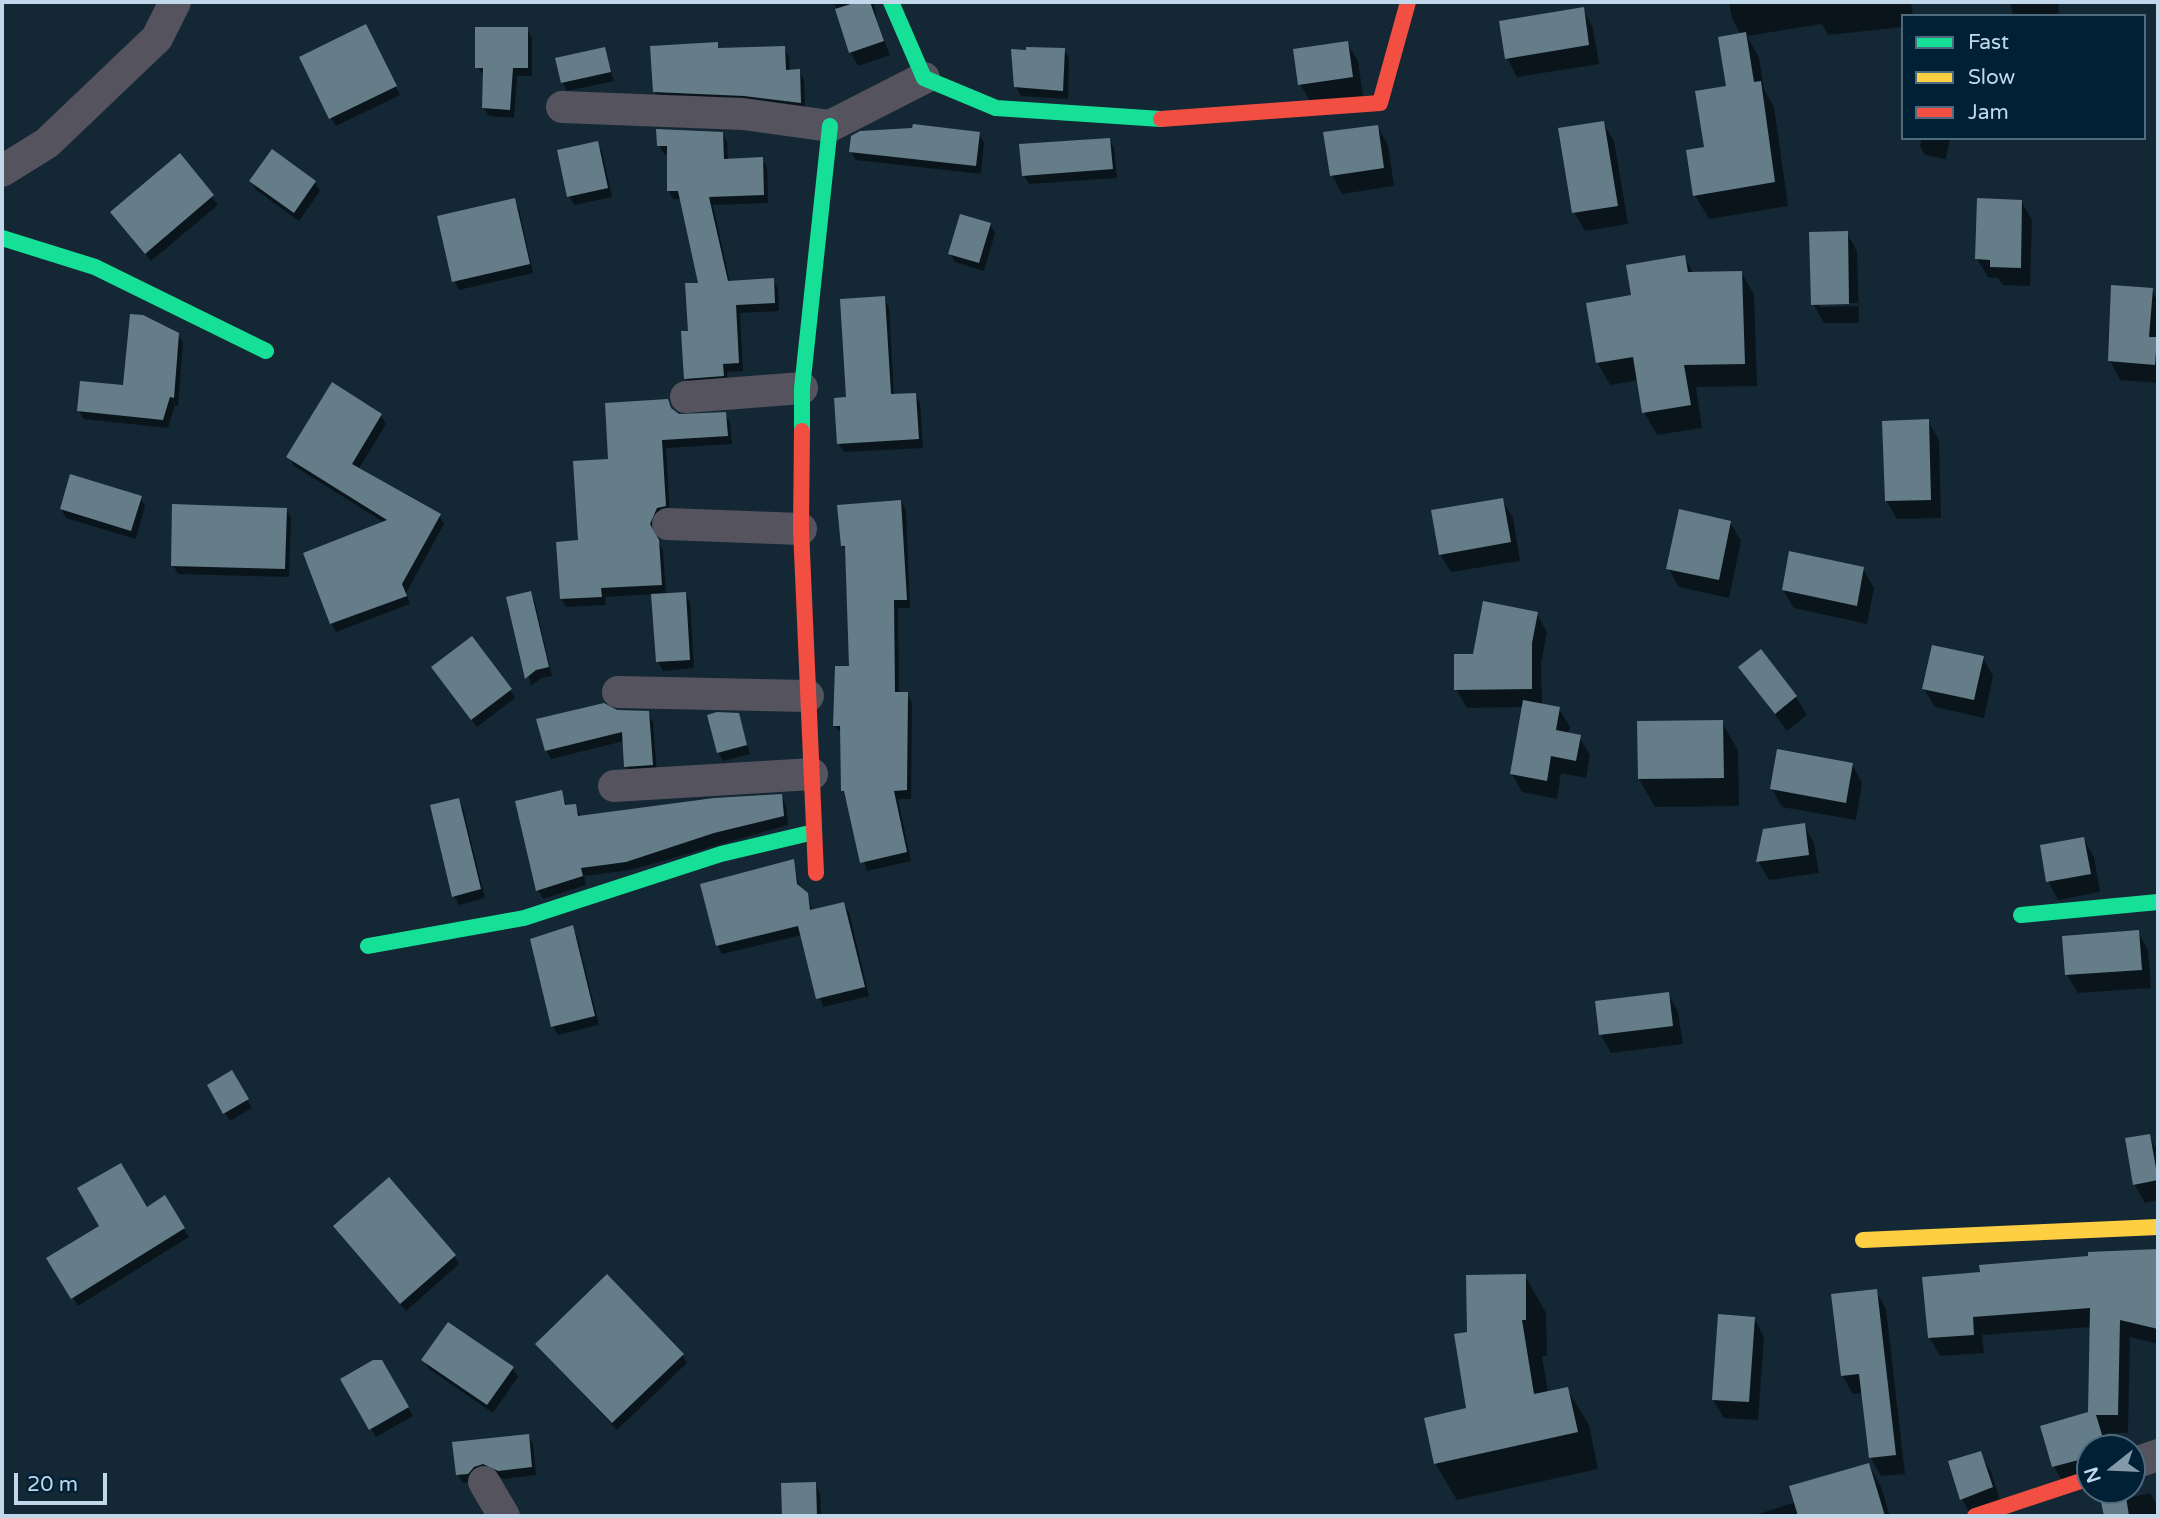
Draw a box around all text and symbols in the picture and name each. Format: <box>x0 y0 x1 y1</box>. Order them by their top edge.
legend <box>1901 14 2146 140</box>
text: Fast <box>1968 30 2009 55</box>
text: Slow <box>1968 65 2015 90</box>
text: Jam <box>1968 100 2009 125</box>
north arrow <box>2076 1434 2146 1504</box>
scale bar <box>18 1458 110 1502</box>
text: N <box>2080 1464 2106 1486</box>
text: 20 m <box>27 1472 78 1497</box>

